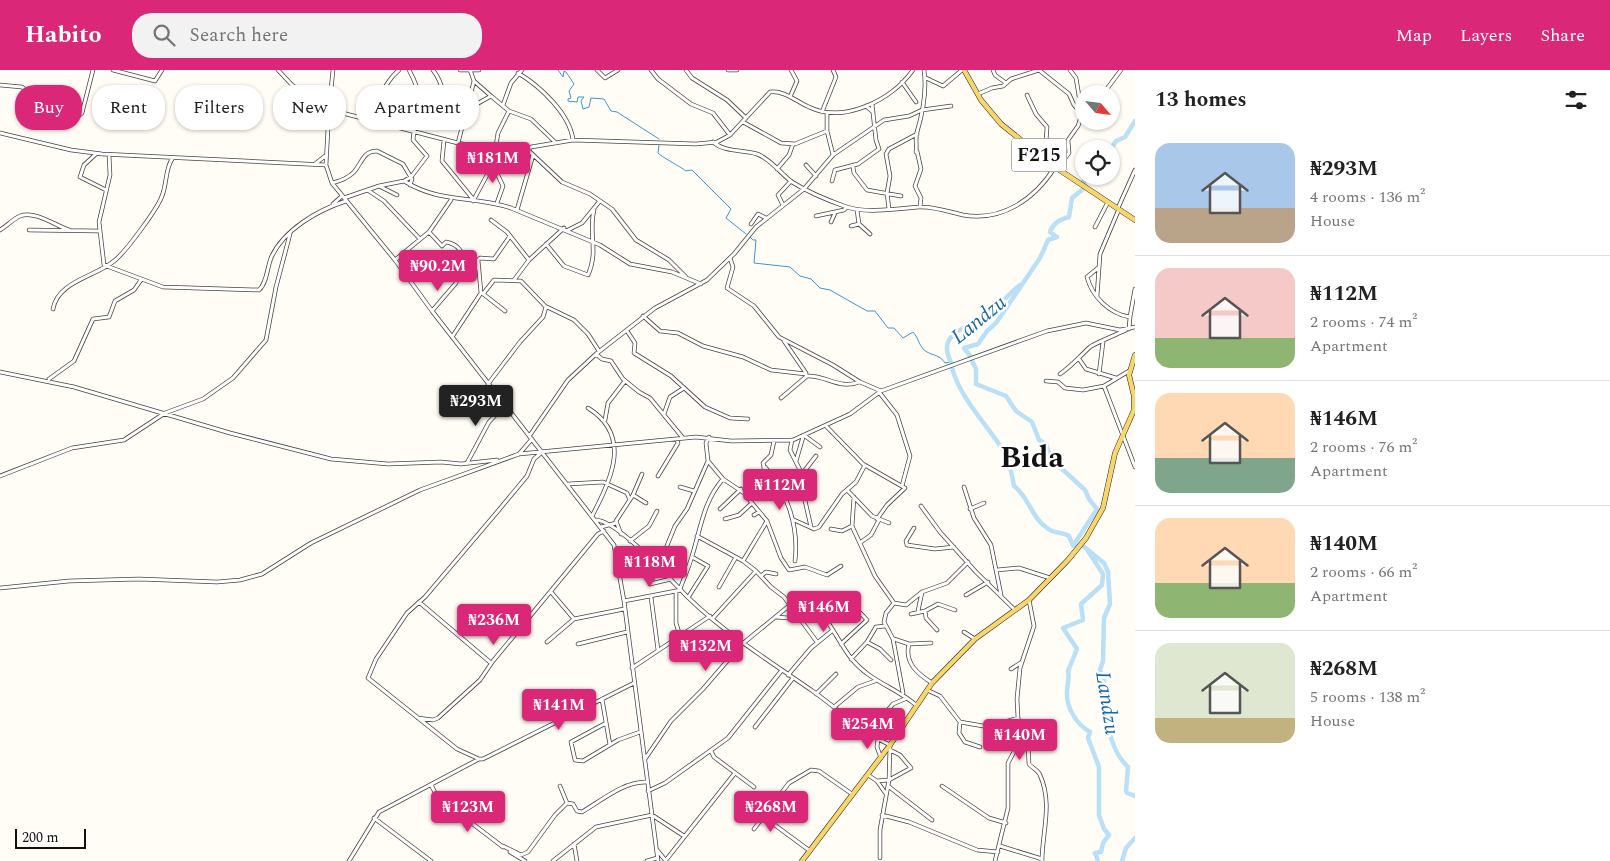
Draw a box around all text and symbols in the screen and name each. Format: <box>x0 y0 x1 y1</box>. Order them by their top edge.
search box <box>132 13 482 58</box>
text: Habito <box>25 17 102 53</box>
icon: search <box>150 21 178 49</box>
text: Search here <box>190 21 288 50</box>
text: Map <box>1396 22 1432 49</box>
text: Layers <box>1460 22 1512 49</box>
text: Share <box>1540 22 1585 49</box>
text: 13 homes <box>1155 84 1247 116</box>
chip: Buy <box>15 85 82 130</box>
chip: Rent <box>92 85 165 130</box>
chip: Filters <box>175 85 263 130</box>
chip: New <box>273 85 346 130</box>
chip: Apartment <box>356 85 479 130</box>
north arrow <box>1075 85 1120 130</box>
map controls <box>1075 85 1120 185</box>
icon: filters <box>1562 86 1590 114</box>
road number: F215 <box>1012 138 1066 172</box>
button: locate <box>1075 140 1120 185</box>
pin: ₦181M <box>458 142 528 184</box>
text: ₦181M <box>467 146 519 170</box>
text: ₦293M <box>1310 153 1378 185</box>
icon: home <box>1195 163 1255 223</box>
text: 4 rooms · 136 m² <box>1310 185 1425 209</box>
text: House <box>1310 209 1355 233</box>
pin: ₦90.2M <box>397 250 479 292</box>
text: ₦90.2M <box>410 254 466 278</box>
text: ₦112M <box>1310 278 1378 310</box>
water label: Landzu <box>944 287 1014 353</box>
icon: home <box>1195 288 1255 348</box>
text: 2 rooms · 74 m² <box>1310 310 1417 334</box>
text: Apartment <box>1310 334 1388 358</box>
pin: ₦293M <box>441 384 511 427</box>
text: ₦293M <box>450 389 502 413</box>
text: ₦146M <box>1310 403 1378 435</box>
icon: home <box>1195 413 1255 473</box>
district label: Bida <box>1000 435 1065 481</box>
text: 2 rooms · 76 m² <box>1310 435 1417 459</box>
text: Apartment <box>1310 459 1388 483</box>
pin: ₦112M <box>745 468 815 511</box>
text: ₦112M <box>754 473 806 497</box>
text: ₦140M <box>1310 528 1378 560</box>
icon: home <box>1195 538 1255 598</box>
pin: ₦118M <box>615 546 685 588</box>
text: ₦118M <box>624 550 676 574</box>
text: 2 rooms · 66 m² <box>1310 560 1417 584</box>
text: Apartment <box>1310 584 1388 608</box>
pin: ₦146M <box>789 590 859 633</box>
text: ₦146M <box>798 595 850 619</box>
pin: ₦236M <box>459 604 529 646</box>
text: ₦236M <box>468 608 520 632</box>
pin: ₦132M <box>671 630 741 672</box>
text: ₦132M <box>680 634 732 658</box>
text: ₦268M <box>1310 653 1378 685</box>
icon: home <box>1195 663 1255 723</box>
water label: Landzu <box>1086 669 1128 737</box>
text: 5 rooms · 138 m² <box>1310 685 1425 709</box>
pin: ₦141M <box>524 688 594 731</box>
text: ₦141M <box>533 693 585 717</box>
pin: ₦254M <box>833 708 903 750</box>
text: House <box>1310 709 1355 733</box>
text: ₦254M <box>842 712 894 736</box>
pin: ₦140M <box>985 718 1055 761</box>
text: ₦140M <box>994 723 1046 747</box>
pin: ₦123M <box>433 790 503 833</box>
pin: ₦268M <box>736 790 806 833</box>
text: ₦123M <box>442 795 494 819</box>
text: ₦268M <box>745 795 797 819</box>
scale bar <box>15 826 86 849</box>
text: 200 m <box>22 827 59 848</box>

